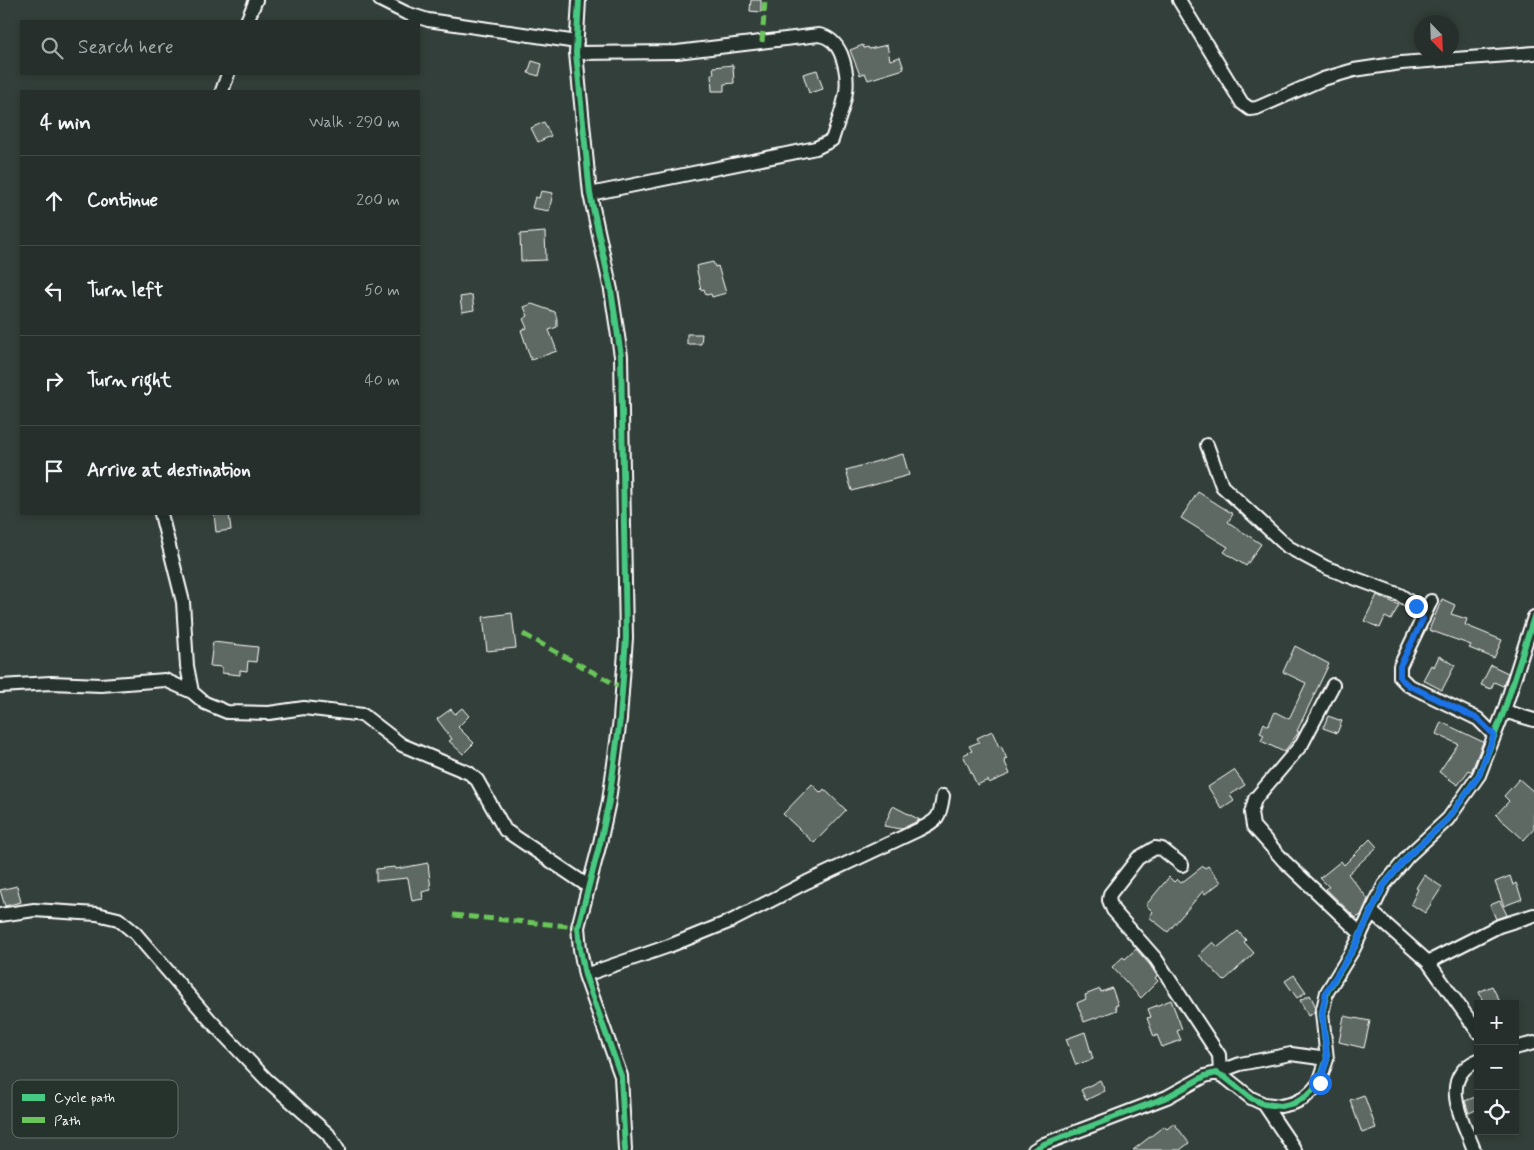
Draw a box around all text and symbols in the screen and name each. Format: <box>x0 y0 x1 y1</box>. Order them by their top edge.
north arrow <box>1414 15 1459 60</box>
search box <box>20 20 420 75</box>
icon: search <box>38 34 66 62</box>
text: Search here <box>78 35 174 60</box>
text: 4 min <box>40 109 91 137</box>
text: Walk · 290 m <box>309 112 400 133</box>
icon: ahead <box>40 187 68 215</box>
text: Continue <box>87 188 158 213</box>
text: 200 m <box>356 190 400 211</box>
icon: left <box>40 277 68 305</box>
text: Turn left <box>87 278 163 303</box>
text: 50 m <box>364 280 400 301</box>
icon: right <box>40 367 68 395</box>
text: Turn right <box>87 368 171 393</box>
text: 40 m <box>364 370 400 391</box>
icon: arrive <box>40 457 68 485</box>
text: Arrive at destination <box>87 458 251 483</box>
route end <box>1405 595 1428 618</box>
map controls <box>1474 1000 1519 1135</box>
button: + <box>1474 1000 1519 1045</box>
button: − <box>1474 1045 1519 1090</box>
route start <box>1309 1072 1332 1095</box>
legend <box>12 1080 178 1138</box>
text: Cycle path <box>54 1089 115 1107</box>
button: locate <box>1474 1090 1519 1135</box>
text: Path <box>54 1112 81 1130</box>

